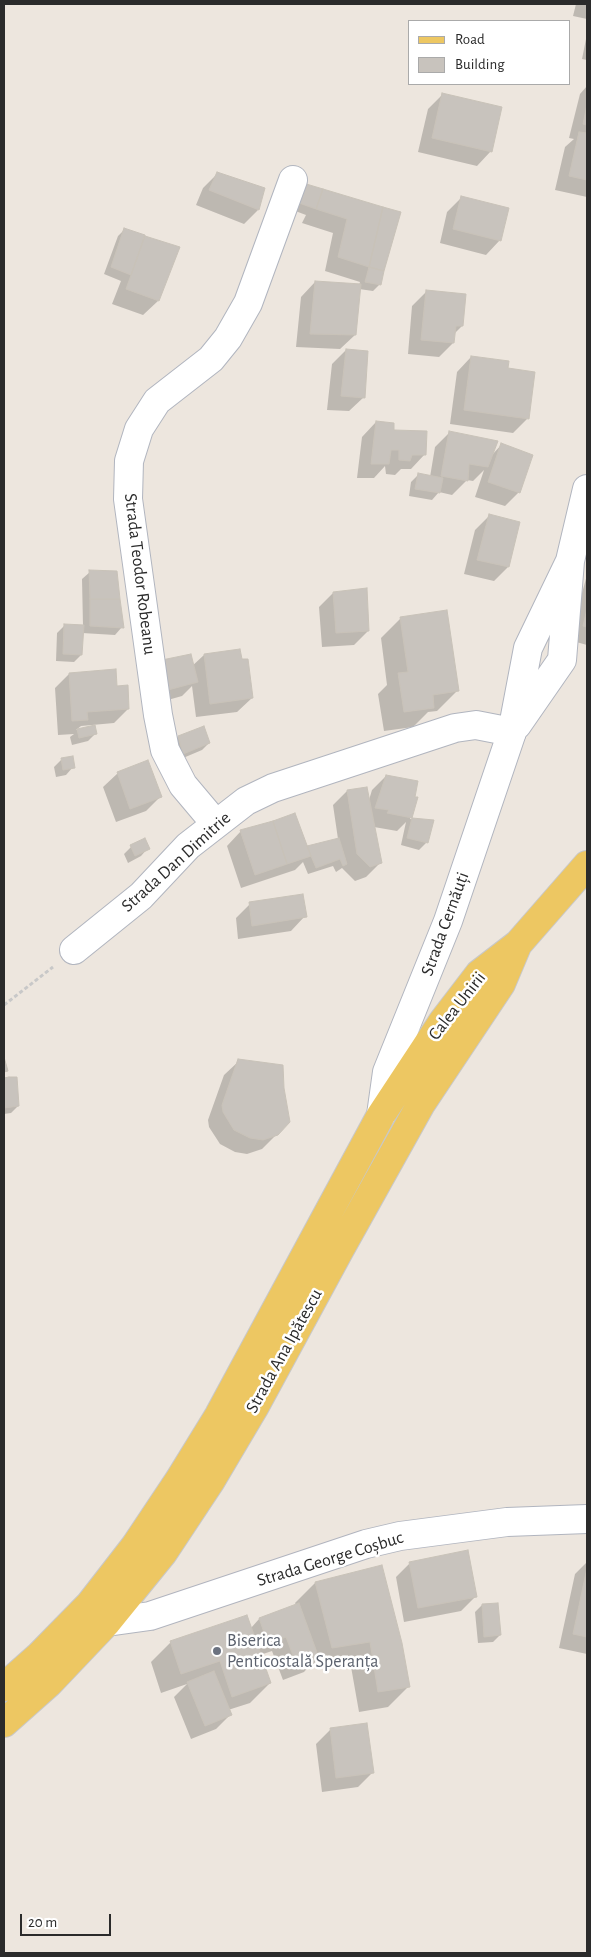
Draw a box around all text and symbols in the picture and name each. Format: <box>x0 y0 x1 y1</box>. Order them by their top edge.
legend <box>408 20 571 85</box>
text: Road <box>455 32 485 47</box>
text: Building <box>455 57 505 72</box>
street label: Strada Teodor Robeanu <box>119 492 161 656</box>
street label: Strada Dan Dimitrie <box>117 807 235 917</box>
street label: Strada Cernăuți <box>416 869 474 979</box>
street label: Calea Unirii <box>424 968 490 1044</box>
street label: Strada Ana Ipătescu <box>241 1285 327 1417</box>
street label: Strada George Coșbuc <box>254 1526 406 1592</box>
place label: Biserica Penticostală Speranța <box>227 1630 379 1672</box>
marker: Biserica Penticostală Speranța <box>211 1645 223 1657</box>
scale bar <box>22 1904 114 1936</box>
text: 20 m <box>28 1915 57 1930</box>

